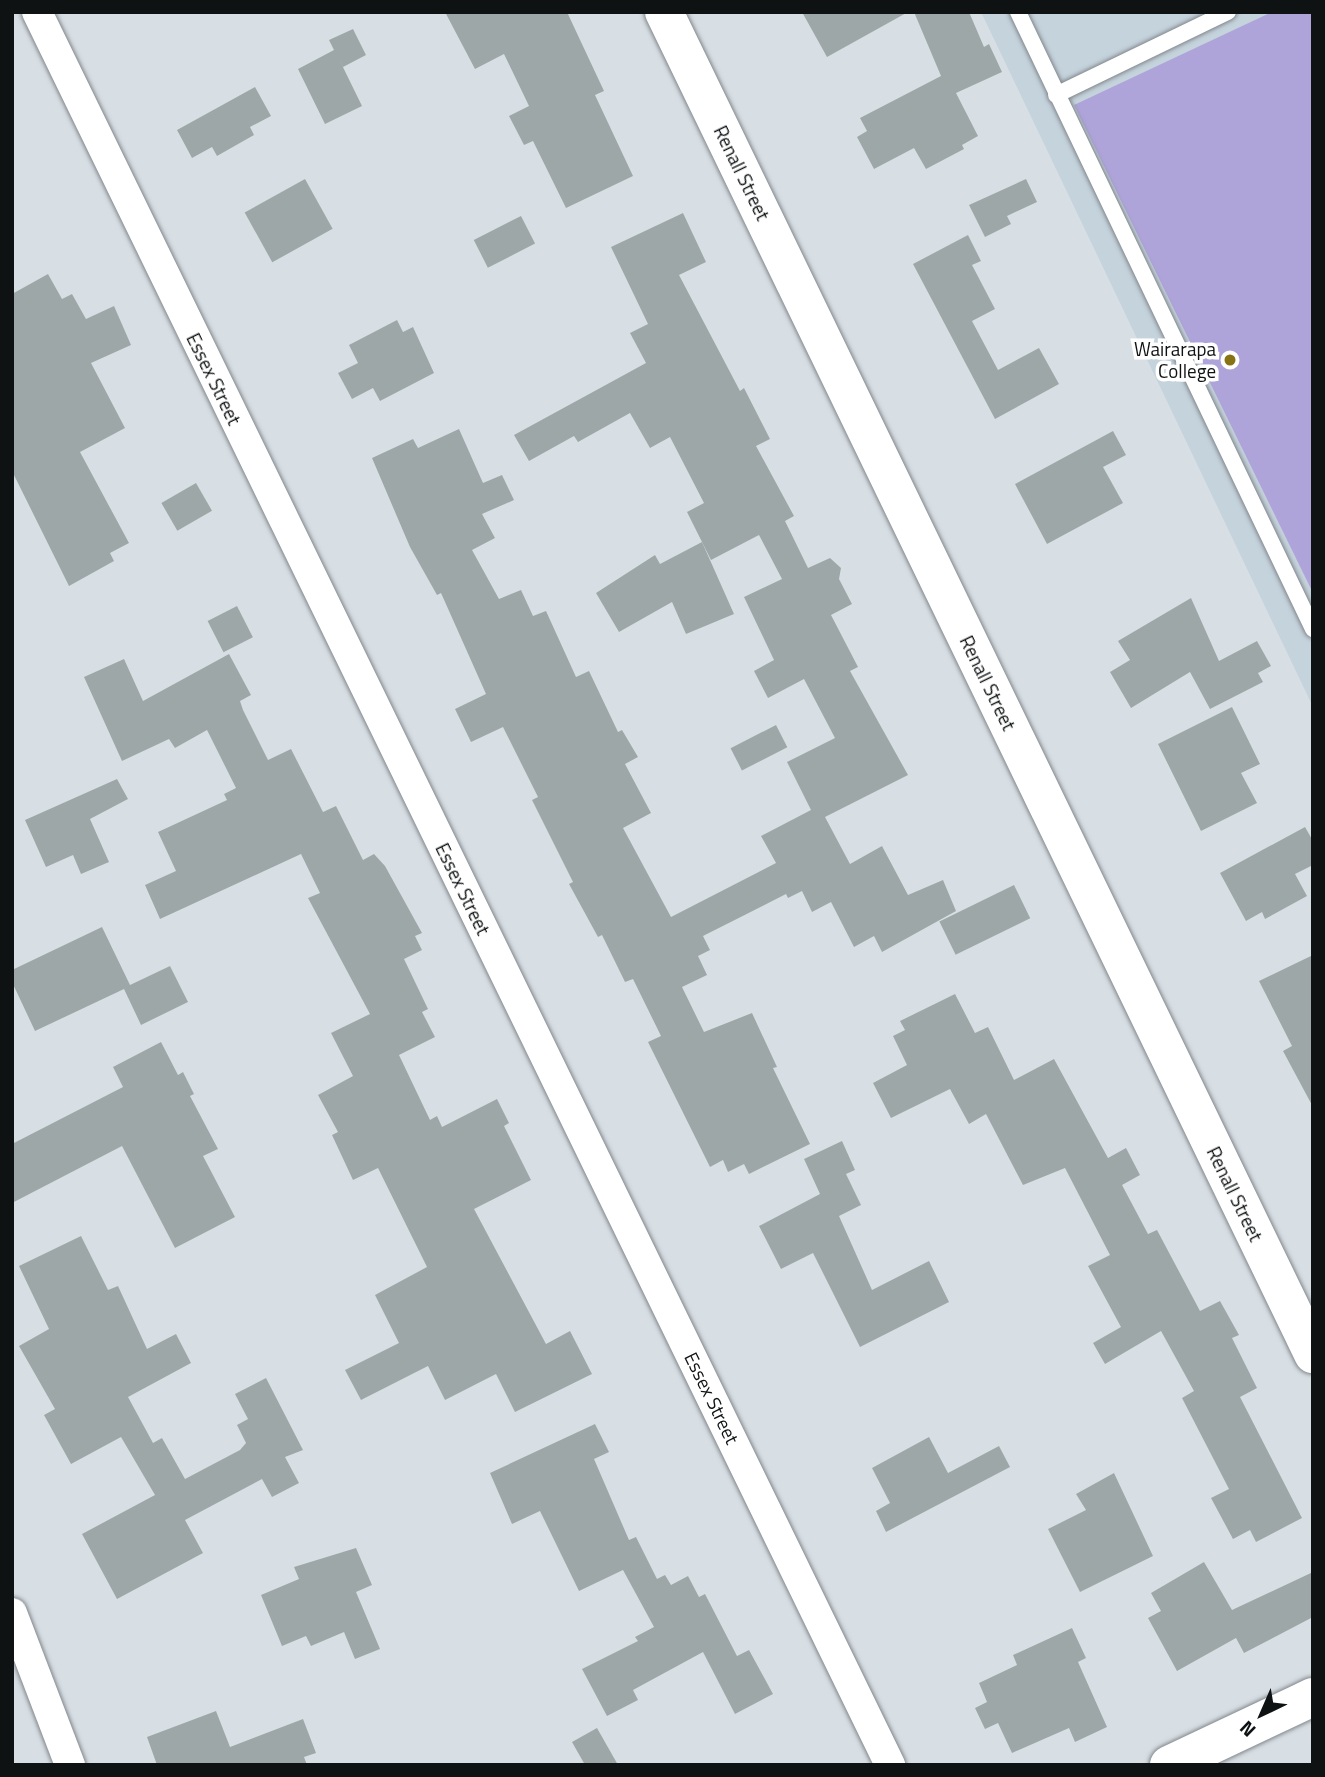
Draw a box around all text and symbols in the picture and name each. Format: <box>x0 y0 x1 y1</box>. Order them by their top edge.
street label: Renall Street <box>709 122 775 224</box>
street label: Essex Street <box>182 329 246 429</box>
place label: Wairarapa College <box>1134 338 1216 382</box>
marker: Wairarapa College <box>1222 352 1238 368</box>
street label: Renall Street <box>955 632 1021 734</box>
street label: Essex Street <box>431 839 495 939</box>
street label: Renall Street <box>1202 1143 1268 1245</box>
street label: Essex Street <box>680 1348 744 1448</box>
north arrow <box>1227 1679 1297 1749</box>
text: N <box>1232 1714 1262 1744</box>

